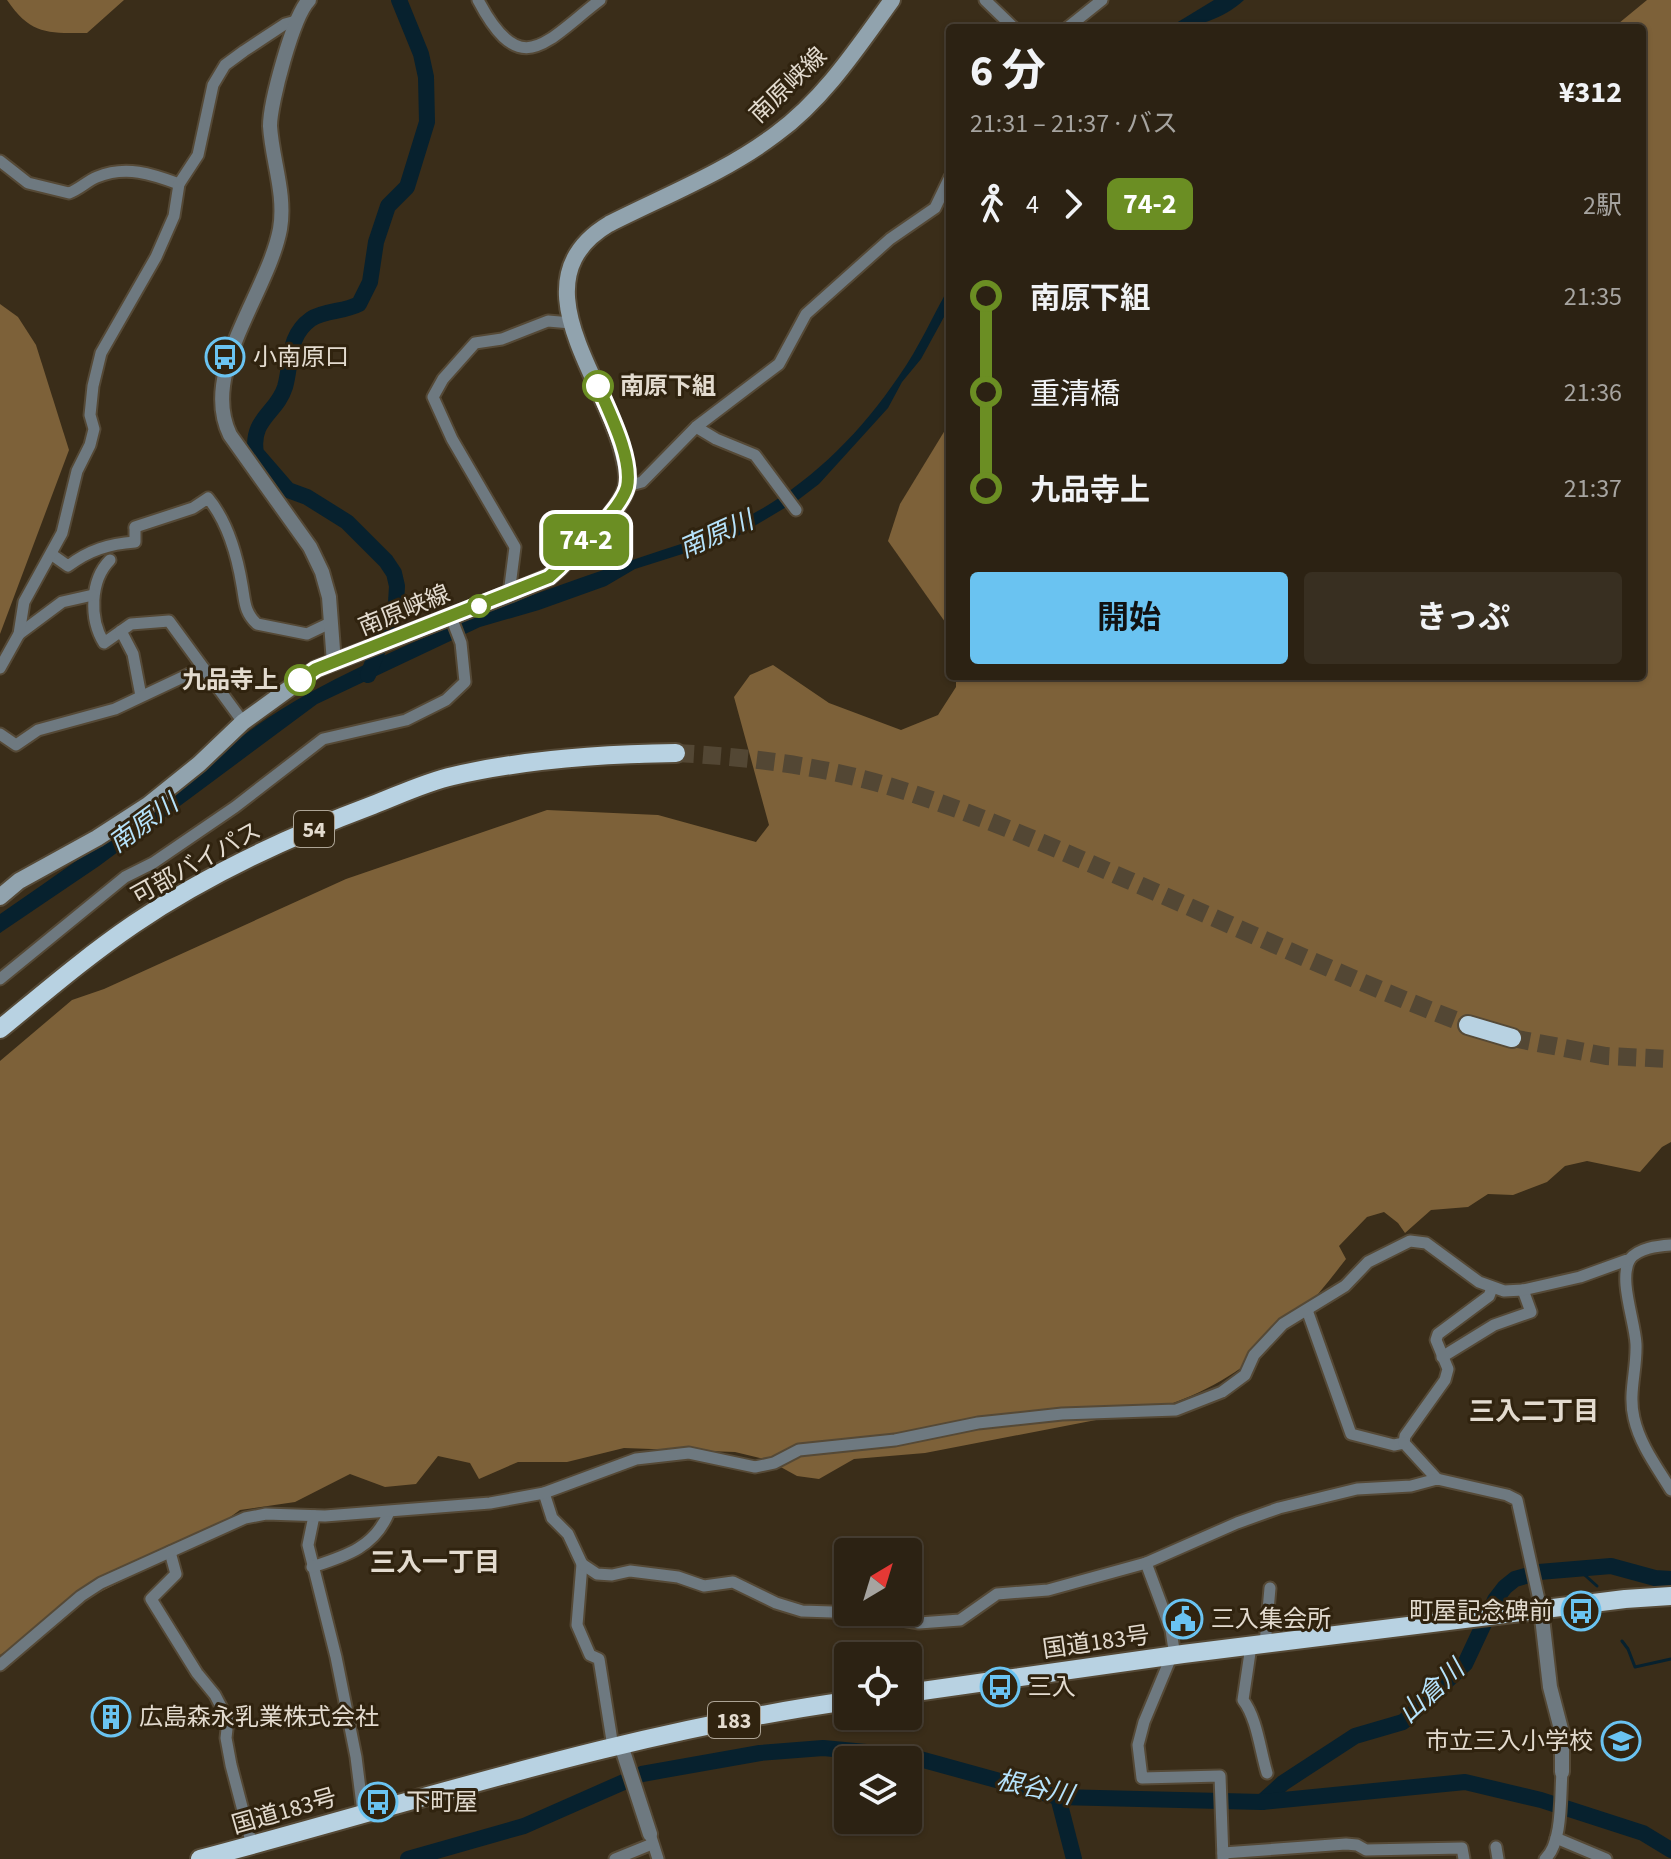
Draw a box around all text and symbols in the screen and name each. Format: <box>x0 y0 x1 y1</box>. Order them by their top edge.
street label: 南原峡線 <box>742 39 835 131</box>
text: 6 分 <box>970 40 1046 103</box>
text: ¥312 <box>1559 71 1622 114</box>
text: 21:31 – 21:37 · バス <box>970 105 1178 142</box>
icon: walk <box>970 182 1014 226</box>
icon: forward <box>1051 182 1095 226</box>
text: 74-2 <box>1123 184 1177 224</box>
text: 4 <box>1026 186 1039 223</box>
text: 2駅 <box>1583 187 1622 224</box>
text: 南原下組 <box>1030 277 1150 320</box>
text: 21:35 <box>1564 278 1622 315</box>
bus stop icon: 小南原口 <box>204 336 246 378</box>
place label: 小南原口 <box>253 340 349 375</box>
place label: 南原下組 <box>620 369 716 404</box>
marker: 南原下組 <box>583 371 613 401</box>
text: 重清橋 <box>1030 373 1120 416</box>
text: 21:36 <box>1564 374 1622 411</box>
text: 九品寺上 <box>1030 469 1150 512</box>
text: 21:37 <box>1564 470 1622 507</box>
water label: 南原川 <box>673 500 762 567</box>
line badge: 74-2 <box>530 514 642 566</box>
text: 74-2 <box>559 520 613 560</box>
button: 開始 <box>970 572 1288 664</box>
button: きっぷ <box>1304 572 1622 664</box>
street label: 南原峡線 <box>353 576 455 645</box>
unlabelled marker <box>468 595 490 617</box>
place label: 九品寺上 <box>182 663 278 698</box>
marker: 九品寺上 <box>285 665 315 695</box>
water label: 南原川 <box>101 784 188 861</box>
road number: 54 <box>294 811 334 847</box>
street label: 可部バイパス <box>125 813 267 914</box>
district label: 三入二丁目 <box>1469 1393 1599 1430</box>
north arrow <box>834 1538 922 1626</box>
map controls <box>834 1538 922 1834</box>
district label: 三入一丁目 <box>370 1544 500 1581</box>
bus stop icon: 町屋記念碑前 <box>1560 1590 1602 1632</box>
place label: 町屋記念碑前 <box>1409 1594 1553 1629</box>
public building icon: 三入集会所 <box>1162 1598 1204 1640</box>
place label: 三入集会所 <box>1211 1602 1331 1637</box>
street label: 国道183号 <box>1040 1618 1152 1667</box>
button: locate <box>834 1642 922 1730</box>
water label: 山倉川 <box>1390 1649 1475 1731</box>
bus stop icon: 三入 <box>979 1666 1021 1708</box>
place label: 三入 <box>1028 1670 1076 1705</box>
building icon: 広島森永乳業株式会社 <box>90 1696 132 1738</box>
place label: 広島森永乳業株式会社 <box>139 1700 379 1735</box>
road number: 183 <box>708 1702 760 1738</box>
school or university icon: 市立三入小学校 <box>1600 1720 1642 1762</box>
place label: 市立三入小学校 <box>1425 1724 1593 1759</box>
button: layers <box>834 1746 922 1834</box>
water label: 根谷川 <box>993 1761 1080 1814</box>
street label: 国道183号 <box>228 1780 341 1843</box>
bus stop icon: 下町屋 <box>357 1781 399 1823</box>
place label: 下町屋 <box>406 1785 478 1820</box>

